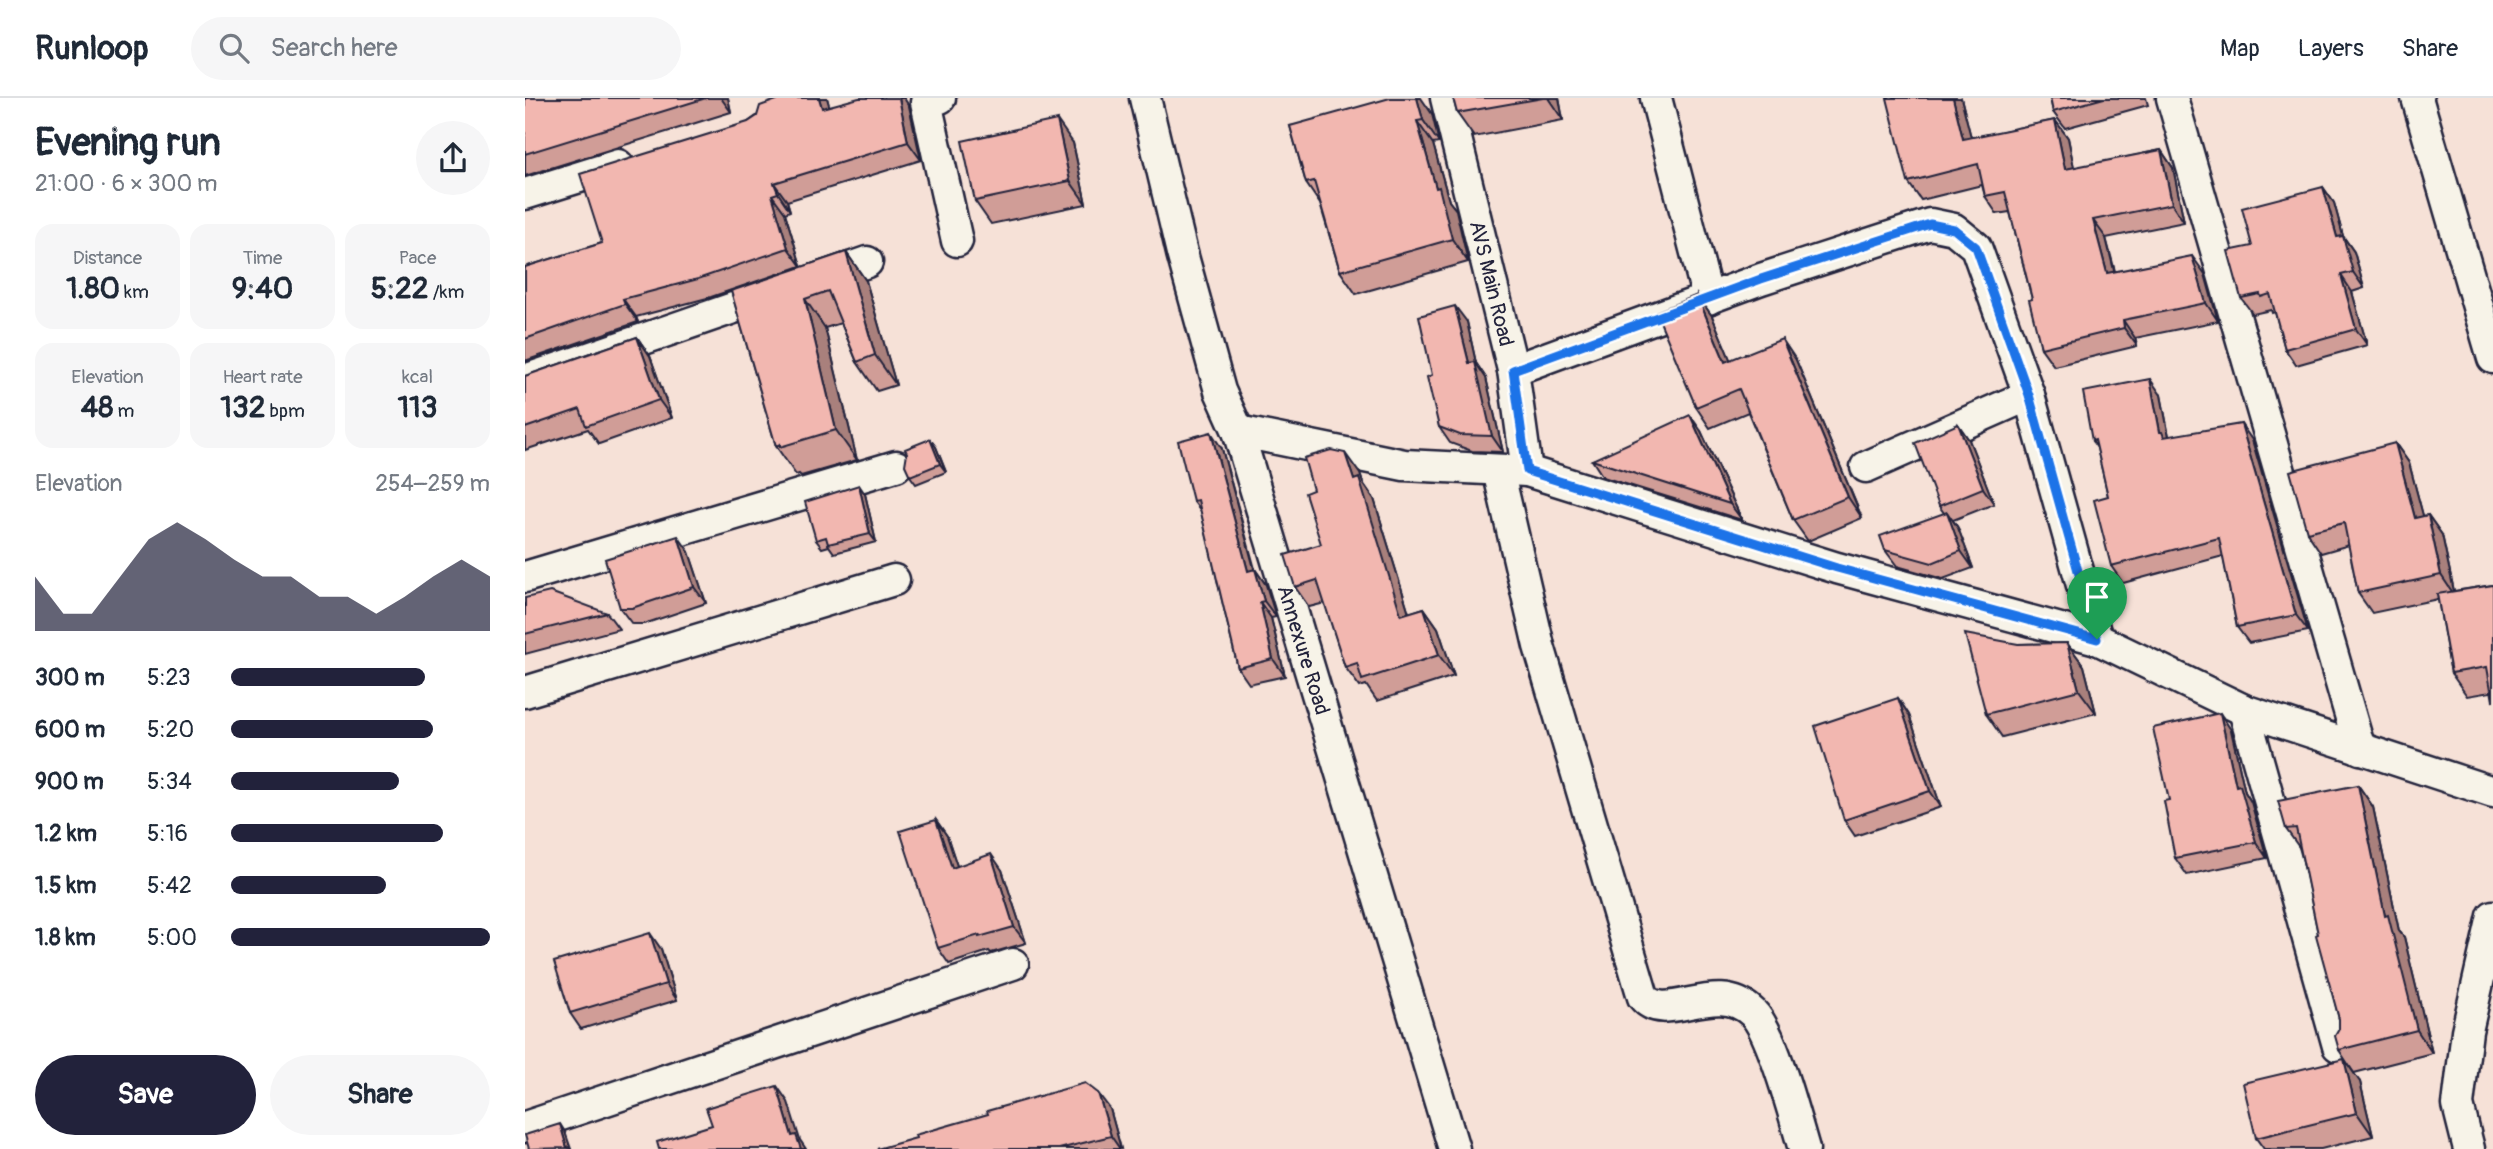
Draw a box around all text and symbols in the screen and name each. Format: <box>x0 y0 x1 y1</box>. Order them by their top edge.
search box <box>191 17 681 80</box>
text: Runloop <box>35 28 149 69</box>
icon: search <box>215 29 253 67</box>
text: Search here <box>271 32 398 64</box>
text: Map <box>2220 34 2260 63</box>
text: Layers <box>2298 34 2364 63</box>
text: Share <box>2402 34 2458 63</box>
text: Evening run <box>35 119 221 167</box>
button: share <box>416 121 490 195</box>
text: 21:00 · 6 × 300 m <box>35 169 218 198</box>
street label: AVS Main Road <box>1463 218 1520 349</box>
text: Distance <box>73 246 142 270</box>
text: Time <box>243 246 282 270</box>
text: Pace <box>399 246 436 270</box>
text: 1.80 <box>66 270 120 307</box>
text: 9:40 <box>232 270 293 307</box>
text: 5:22 <box>371 270 429 307</box>
text: km <box>120 280 149 304</box>
text: /km <box>429 280 464 304</box>
text: Elevation <box>71 365 144 389</box>
text: Heart rate <box>222 365 303 389</box>
text: kcal <box>402 365 433 389</box>
text: 48 <box>81 389 113 426</box>
text: 132 <box>220 389 265 426</box>
text: 113 <box>397 389 438 426</box>
text: m <box>113 399 134 423</box>
text: bpm <box>265 399 305 423</box>
text: Elevation <box>35 469 123 498</box>
text: 254–259 m <box>375 469 490 498</box>
pin <box>2067 567 2127 639</box>
icon: arrive <box>2078 578 2116 616</box>
street label: Annexure Road <box>1270 582 1336 718</box>
text: 300 m <box>35 663 105 692</box>
text: 5:23 <box>147 663 191 692</box>
text: 600 m <box>35 715 105 744</box>
text: 5:20 <box>147 715 194 744</box>
text: 900 m <box>35 767 104 796</box>
text: 5:34 <box>147 767 192 796</box>
text: 1.2 km <box>35 819 97 848</box>
text: 5:16 <box>147 819 188 848</box>
text: 1.5 km <box>35 871 97 900</box>
text: 5:42 <box>147 871 192 900</box>
text: 1.8 km <box>35 923 96 952</box>
text: 5:00 <box>147 923 197 952</box>
button: Save <box>35 1055 256 1135</box>
button: Share <box>270 1055 490 1135</box>

